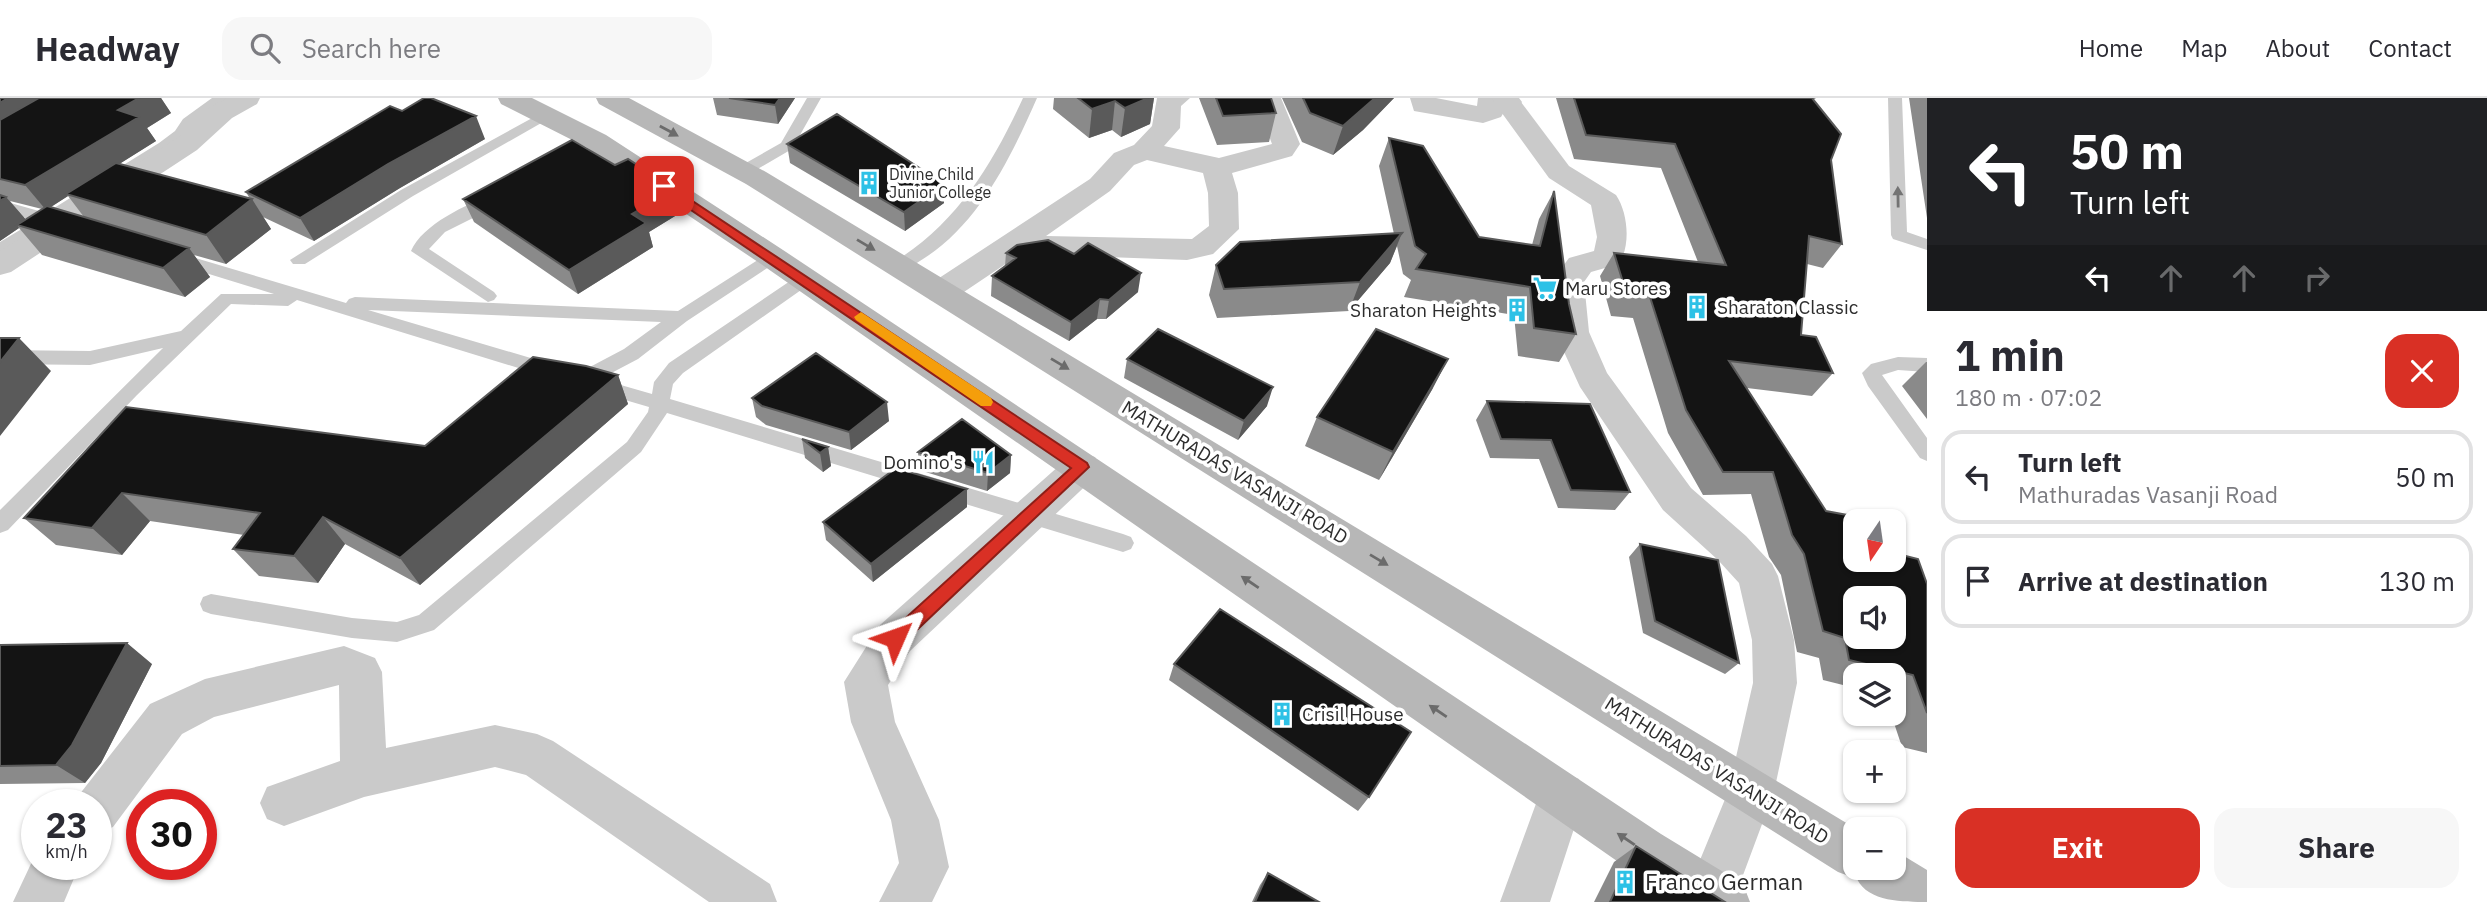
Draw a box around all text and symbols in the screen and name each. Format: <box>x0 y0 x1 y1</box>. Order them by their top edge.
search box <box>222 17 712 80</box>
text: Headway <box>35 27 180 70</box>
icon: search <box>246 29 284 67</box>
text: Search here <box>302 31 441 65</box>
text: Home <box>2079 32 2143 64</box>
text: Map <box>2181 32 2227 64</box>
text: About <box>2265 32 2330 64</box>
text: Contact <box>2368 32 2452 64</box>
text: 50 m <box>2070 119 2184 182</box>
one-way arrow <box>659 125 679 136</box>
icon: left <box>1955 126 2046 217</box>
pin <box>634 156 694 216</box>
place label: Divine Child Junior College <box>889 164 992 202</box>
icon: arrive <box>645 167 683 205</box>
building icon: Divine Child Junior College <box>855 169 883 197</box>
text: Turn left <box>2070 181 2190 223</box>
one-way arrow <box>1892 186 1903 208</box>
one-way arrow <box>856 239 875 251</box>
icon: left <box>2079 259 2117 297</box>
icon: ahead <box>2152 259 2190 297</box>
icon: ahead <box>2225 259 2263 297</box>
icon: right <box>2298 259 2336 297</box>
supermarket icon: Maru Stores <box>1531 274 1559 302</box>
place label: Maru Stores <box>1565 276 1668 300</box>
building icon: Sharaton Classic <box>1683 293 1711 321</box>
place label: Sharaton Classic <box>1717 295 1859 319</box>
building icon: Sharaton Heights <box>1503 296 1531 324</box>
place label: Sharaton Heights <box>1350 298 1497 322</box>
text: 1 min <box>1955 328 2065 383</box>
button: close <box>2385 334 2459 408</box>
one-way arrow <box>1050 358 1069 370</box>
text: 180 m · 07:02 <box>1955 382 2102 412</box>
street label: MATHURADAS VASANJI ROAD <box>1118 395 1352 549</box>
text: Turn left <box>2018 445 2121 479</box>
restaurant icon: Domino's <box>969 448 997 476</box>
place label: Domino's <box>883 450 963 474</box>
icon: left <box>1959 458 1997 496</box>
text: 50 m <box>2395 460 2455 494</box>
text: Mathuradas Vasanji Road <box>2018 479 2278 509</box>
north arrow <box>1843 509 1906 572</box>
map controls <box>1843 509 1906 880</box>
one-way arrow <box>1369 553 1388 566</box>
icon: arrive <box>1959 562 1997 600</box>
text: Arrive at destination <box>2018 564 2268 598</box>
text: 130 m <box>2379 564 2455 598</box>
one-way arrow <box>1241 575 1259 589</box>
button: sound <box>1843 586 1906 649</box>
position arrow <box>858 601 932 675</box>
button: layers <box>1843 663 1906 726</box>
street label: MATHURADAS VASANJI ROAD <box>1601 691 1833 849</box>
building icon: Crisil House <box>1268 700 1296 728</box>
place label: Crisil House <box>1302 702 1404 726</box>
one-way arrow <box>1428 704 1448 717</box>
button: + <box>1843 740 1906 803</box>
speed limit sign: 30 <box>126 789 217 880</box>
text: 23 <box>45 802 88 848</box>
button: Exit <box>1955 808 2200 888</box>
button: Share <box>2214 808 2459 888</box>
button: − <box>1843 817 1906 880</box>
one-way arrow <box>1617 832 1635 846</box>
text: km/h <box>45 840 88 863</box>
place label: Franco German <box>1645 866 1803 896</box>
building icon: Franco German <box>1611 868 1639 896</box>

